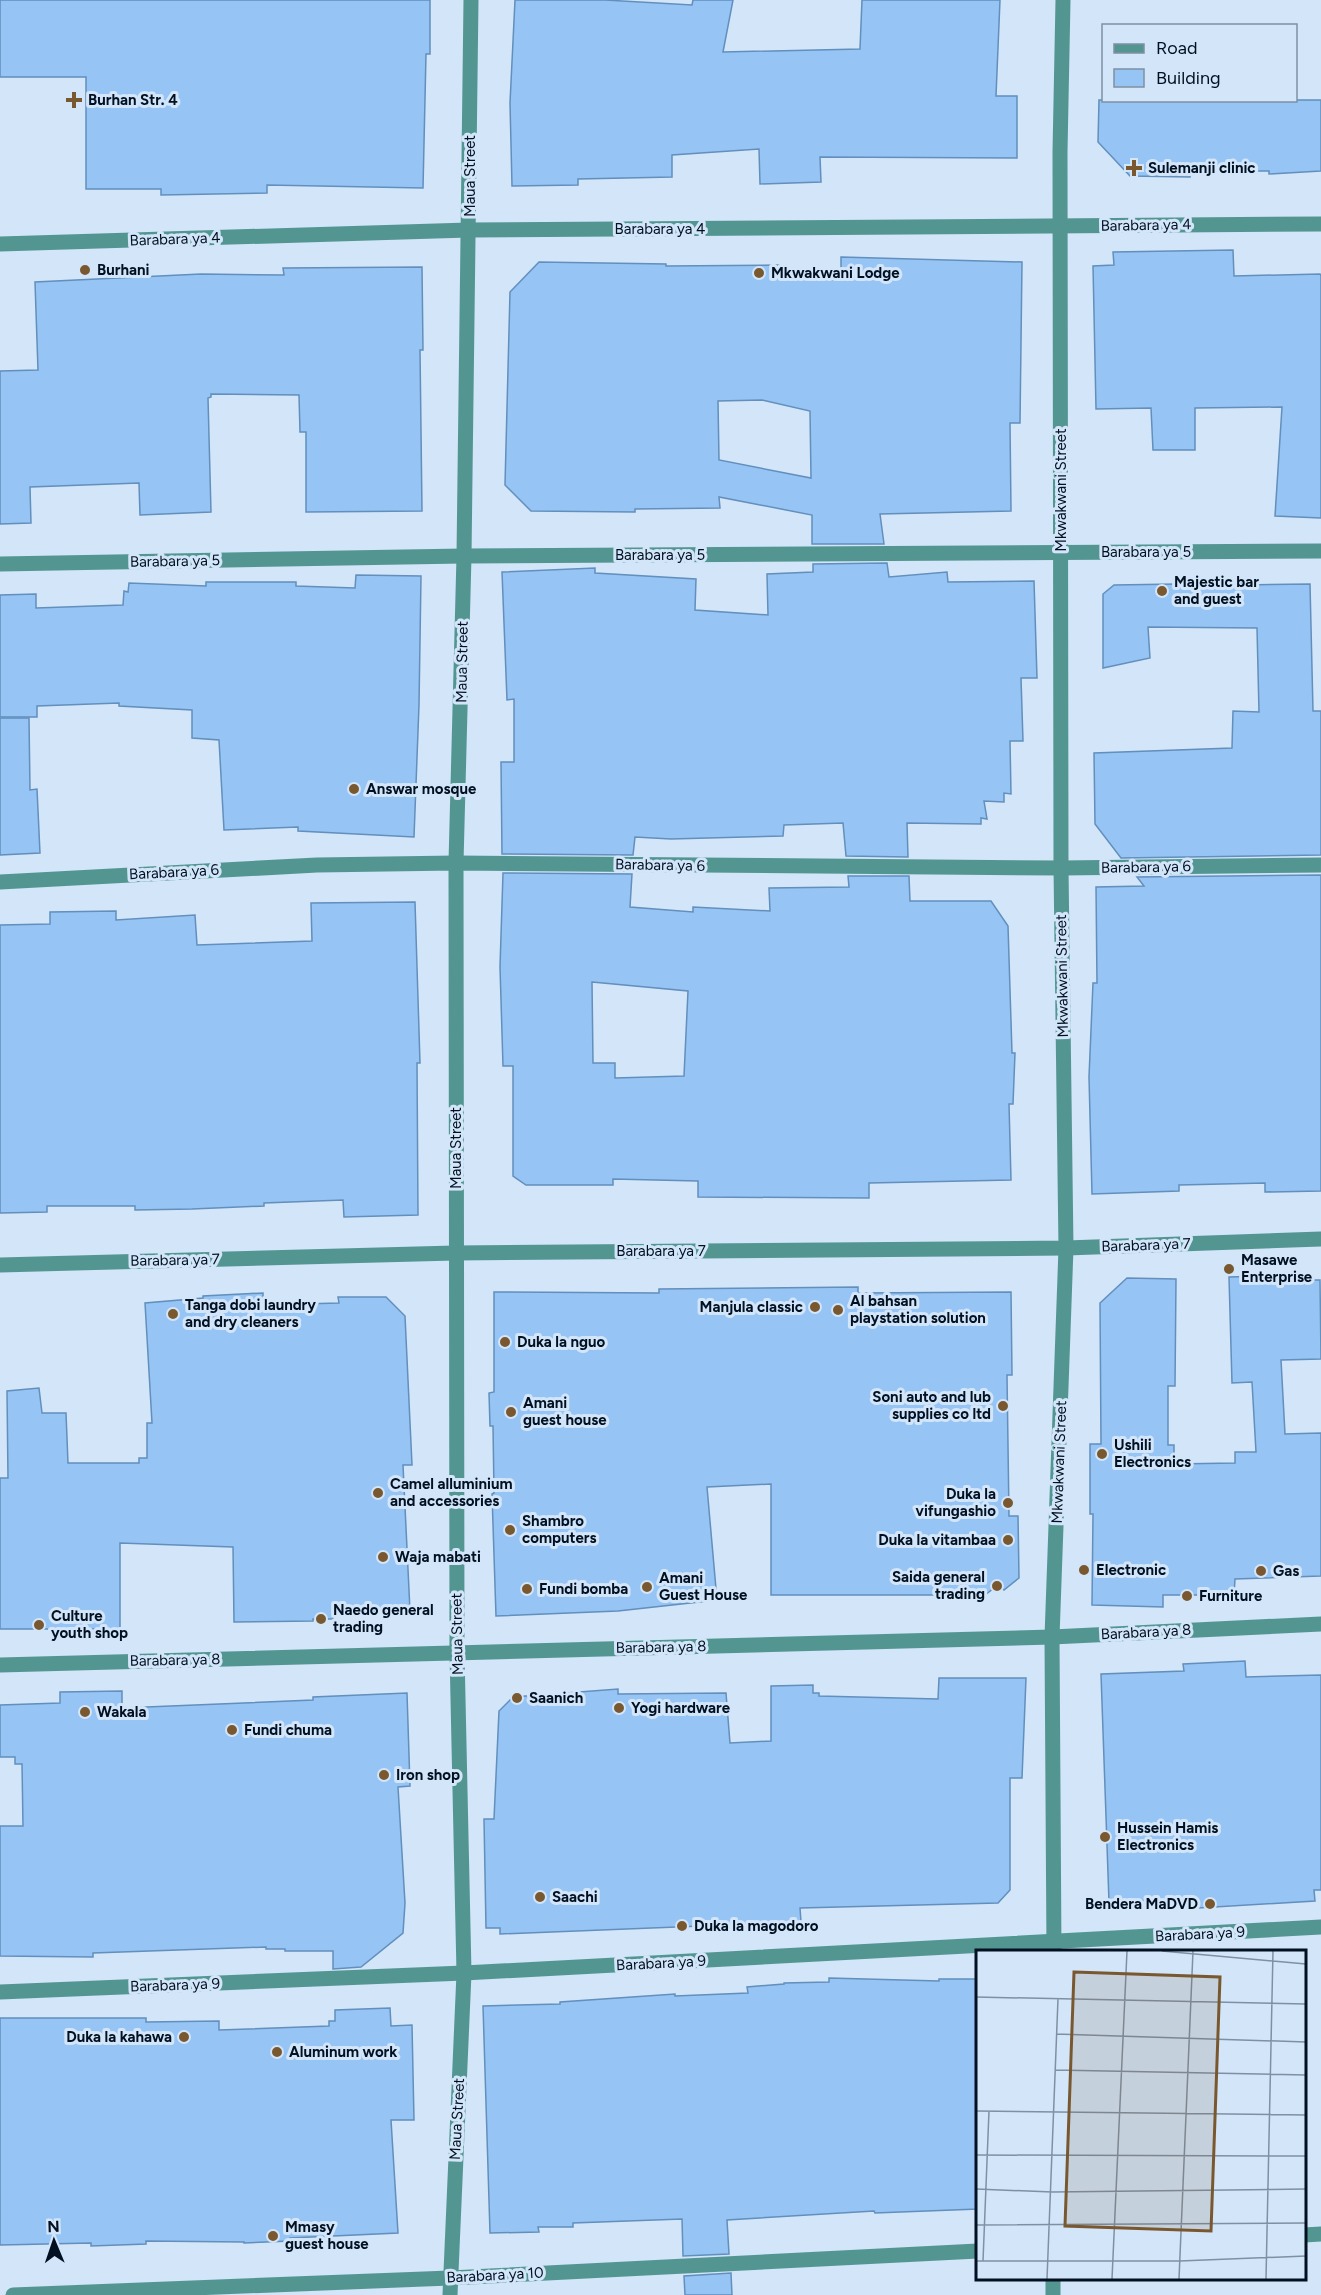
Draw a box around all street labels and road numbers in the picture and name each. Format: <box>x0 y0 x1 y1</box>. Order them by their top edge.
street label: Maua Street <box>461 135 479 217</box>
street label: Barabara ya 4 <box>1100 215 1192 235</box>
street label: Barabara ya 4 <box>615 220 705 238</box>
street label: Barabara ya 4 <box>129 228 221 250</box>
street label: Mkwakwani Street <box>1052 428 1070 552</box>
street label: Barabara ya 5 <box>1101 543 1191 561</box>
street label: Barabara ya 5 <box>615 546 705 564</box>
street label: Barabara ya 5 <box>130 551 220 571</box>
street label: Maua Street <box>452 620 472 703</box>
street label: Barabara ya 6 <box>615 855 706 875</box>
street label: Barabara ya 6 <box>1101 857 1192 877</box>
street label: Barabara ya 6 <box>129 861 220 883</box>
street label: Mkwakwani Street <box>1052 914 1072 1038</box>
street label: Maua Street <box>447 1107 465 1189</box>
street label: Barabara ya 7 <box>1101 1234 1191 1256</box>
street label: Barabara ya 7 <box>616 1242 706 1260</box>
street label: Barabara ya 7 <box>130 1250 220 1270</box>
street label: Mkwakwani Street <box>1048 1400 1070 1524</box>
street label: Maua Street <box>447 1592 467 1675</box>
street label: Barabara ya 8 <box>1100 1621 1192 1643</box>
street label: Barabara ya 8 <box>616 1637 706 1657</box>
street label: Barabara ya 8 <box>130 1650 220 1670</box>
street label: Barabara ya 9 <box>1155 1923 1245 1945</box>
street label: Barabara ya 9 <box>616 1952 706 1974</box>
street label: Barabara ya 9 <box>130 1974 220 1996</box>
street label: Maua Street <box>446 2077 468 2160</box>
street label: Barabara ya 10 <box>446 2263 544 2287</box>

